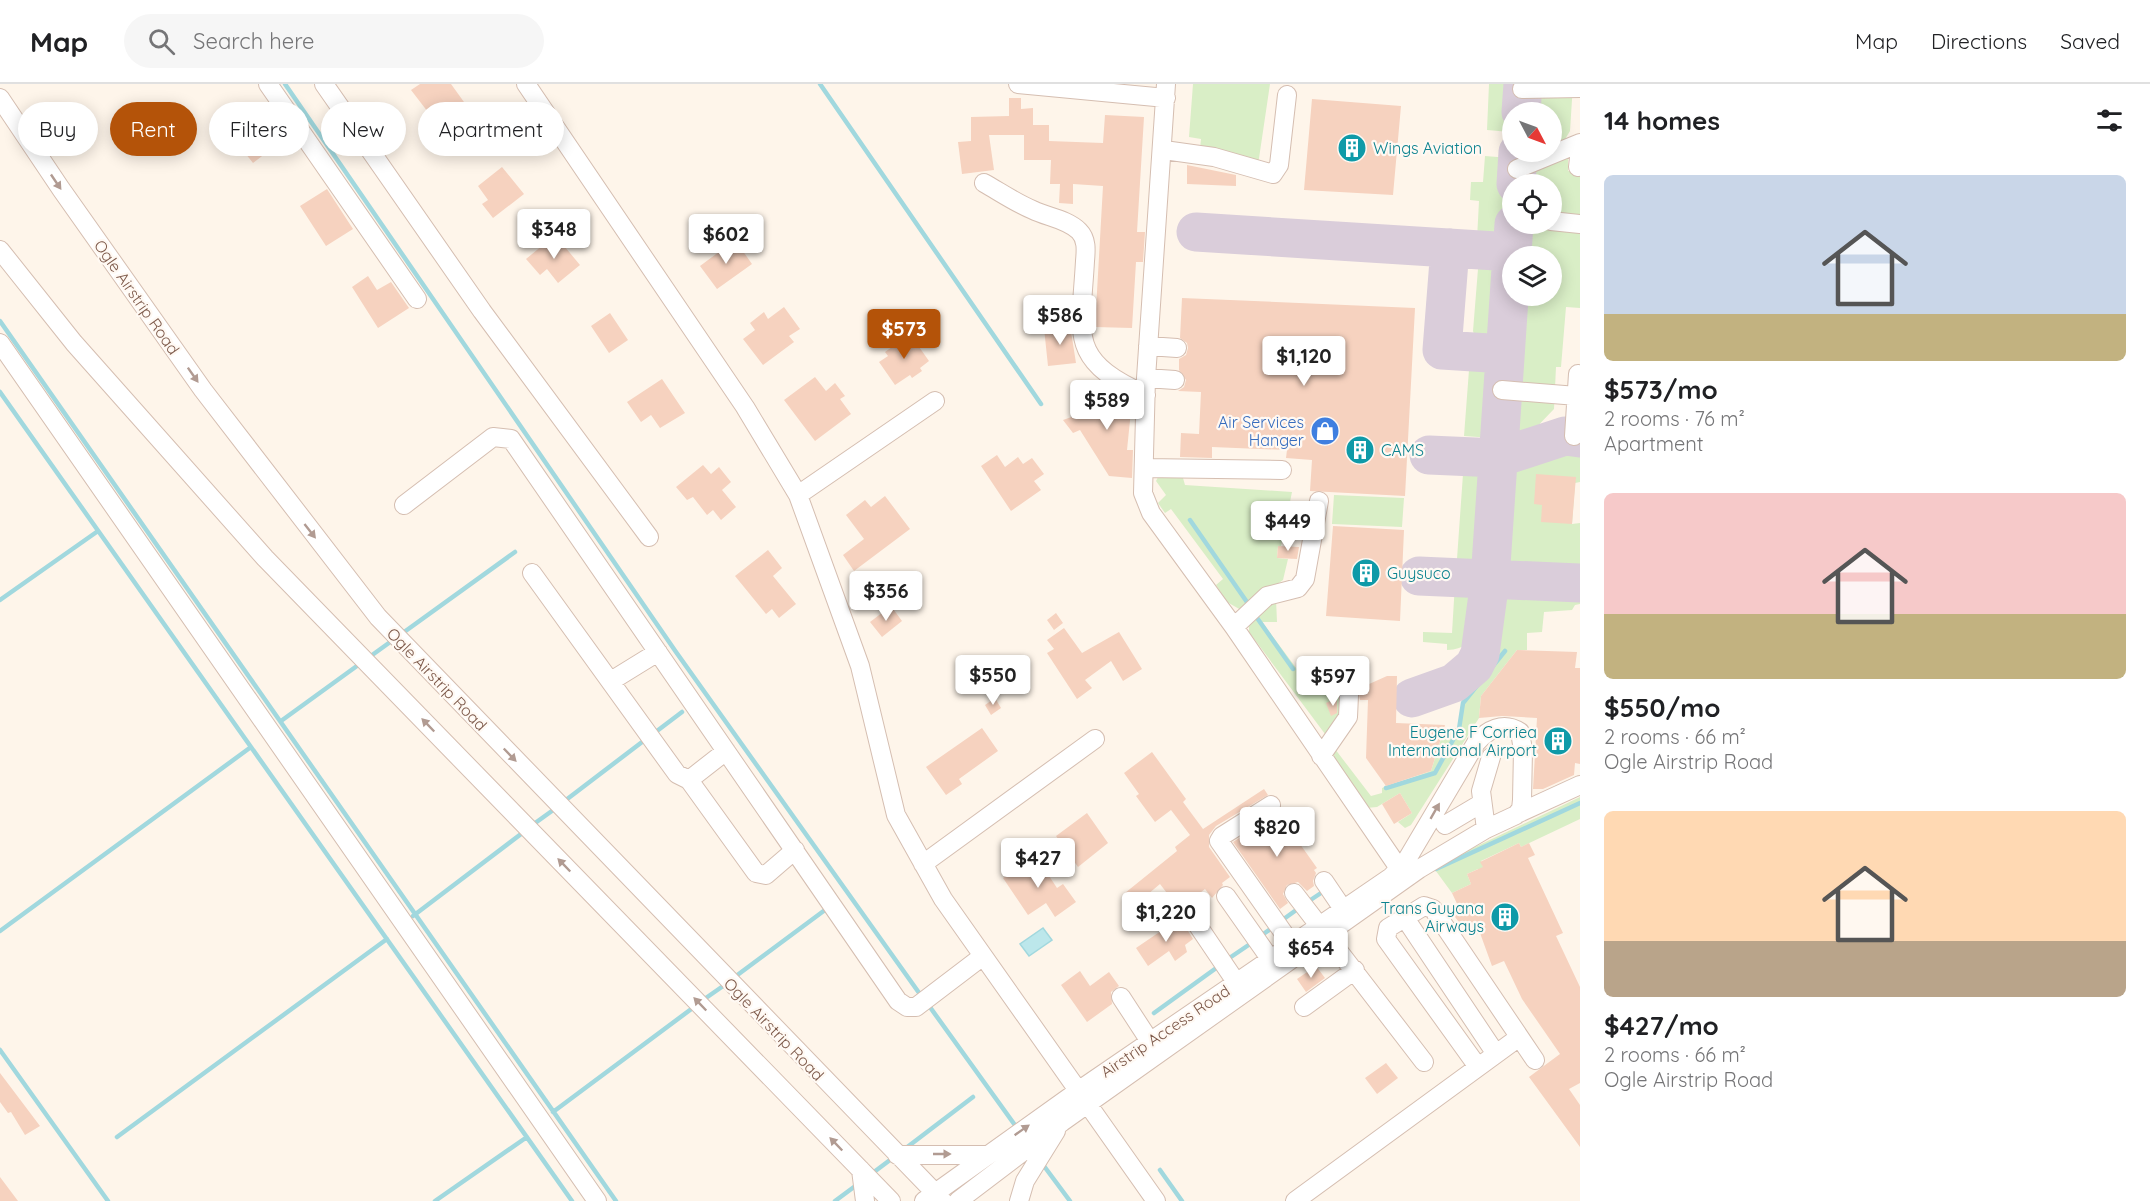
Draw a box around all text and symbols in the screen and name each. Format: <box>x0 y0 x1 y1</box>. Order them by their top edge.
search box <box>124 14 544 68</box>
text: Map <box>30 24 88 59</box>
icon: search <box>145 25 178 58</box>
text: Search here <box>193 27 315 55</box>
text: Map <box>1855 28 1898 54</box>
text: Directions <box>1931 28 2027 54</box>
text: Saved <box>2060 28 2120 54</box>
chip: Buy <box>18 102 98 156</box>
chip: Rent <box>110 102 197 156</box>
chip: Filters <box>209 102 309 156</box>
chip: New <box>321 102 406 156</box>
chip: Apartment <box>418 102 564 156</box>
north arrow <box>1502 102 1562 162</box>
map controls <box>1502 102 1562 306</box>
text: 14 homes <box>1604 104 1720 137</box>
icon: filters <box>2093 104 2126 137</box>
building icon: Wings Aviation <box>1336 132 1368 164</box>
place label: Wings Aviation <box>1373 138 1482 158</box>
one-way arrow <box>50 174 61 190</box>
button: locate <box>1502 174 1562 234</box>
pin: $348 <box>518 209 590 260</box>
pin: $602 <box>690 214 762 265</box>
icon: home <box>1811 214 1919 322</box>
text: $348 <box>531 216 577 241</box>
text: $602 <box>703 221 749 246</box>
street label: Ogle Airstrip Road <box>90 236 184 358</box>
button: layers <box>1502 246 1562 306</box>
pin: $586 <box>1024 295 1096 346</box>
text: $586 <box>1037 302 1083 327</box>
pin: $573 <box>868 309 940 360</box>
text: $573 <box>881 316 927 341</box>
pin: $1,120 <box>1255 336 1353 387</box>
text: $1,120 <box>1276 343 1332 368</box>
one-way arrow <box>187 367 199 383</box>
text: $573/mo <box>1604 373 1718 406</box>
pin: $589 <box>1071 380 1143 431</box>
text: $589 <box>1084 387 1130 412</box>
text: 2 rooms · 76 m² <box>1604 406 1745 431</box>
place label: Air Services Hanger <box>1218 412 1304 450</box>
shop icon: Air Services Hanger <box>1309 415 1341 447</box>
text: Apartment <box>1604 431 1704 456</box>
building icon: CAMS <box>1344 434 1376 466</box>
place label: CAMS <box>1381 440 1424 460</box>
pin: $449 <box>1252 501 1324 552</box>
text: $449 <box>1265 508 1311 533</box>
one-way arrow <box>304 523 316 539</box>
icon: home <box>1811 532 1919 640</box>
building icon: Guysuco <box>1350 557 1382 589</box>
place label: Guysuco <box>1387 563 1451 583</box>
pin: $356 <box>850 571 922 622</box>
text: $356 <box>863 578 909 603</box>
street label: Ogle Airstrip Road <box>383 623 491 735</box>
pin: $550 <box>957 655 1029 706</box>
pin: $597 <box>1297 656 1369 707</box>
text: $550 <box>969 662 1017 687</box>
text: $597 <box>1310 663 1356 688</box>
text: $550/mo <box>1604 691 1720 724</box>
one-way arrow <box>421 718 435 732</box>
place label: Eugene F Corriea International Airport <box>1388 722 1537 760</box>
text: 2 rooms · 66 m² <box>1604 724 1746 749</box>
building icon: Eugene F Corriea International Airport <box>1542 725 1574 757</box>
one-way arrow <box>502 747 516 761</box>
text: Ogle Airstrip Road <box>1604 749 1773 774</box>
one-way arrow <box>1430 802 1440 819</box>
pin: $820 <box>1241 807 1313 858</box>
text: $820 <box>1254 814 1300 839</box>
pin: $427 <box>1002 838 1074 889</box>
text: $427 <box>1015 845 1061 870</box>
icon: home <box>1811 850 1919 958</box>
one-way arrow <box>557 857 571 872</box>
pin: $1,220 <box>1117 892 1215 943</box>
place label: Trans Guyana Airways <box>1381 898 1484 936</box>
text: $1,220 <box>1136 899 1196 924</box>
building icon: Trans Guyana Airways <box>1489 901 1521 933</box>
pin: $654 <box>1275 928 1347 979</box>
text: $654 <box>1288 935 1334 960</box>
street label: Ogle Airstrip Road <box>720 973 828 1085</box>
street label: Airstrip Access Road <box>1097 980 1233 1082</box>
one-way arrow <box>693 997 707 1012</box>
text: $427/mo <box>1604 1009 1719 1042</box>
text: 2 rooms · 66 m² <box>1604 1042 1746 1067</box>
text: Ogle Airstrip Road <box>1604 1067 1773 1092</box>
one-way arrow <box>1014 1124 1030 1136</box>
one-way arrow <box>829 1136 843 1151</box>
one-way arrow <box>932 1149 951 1159</box>

